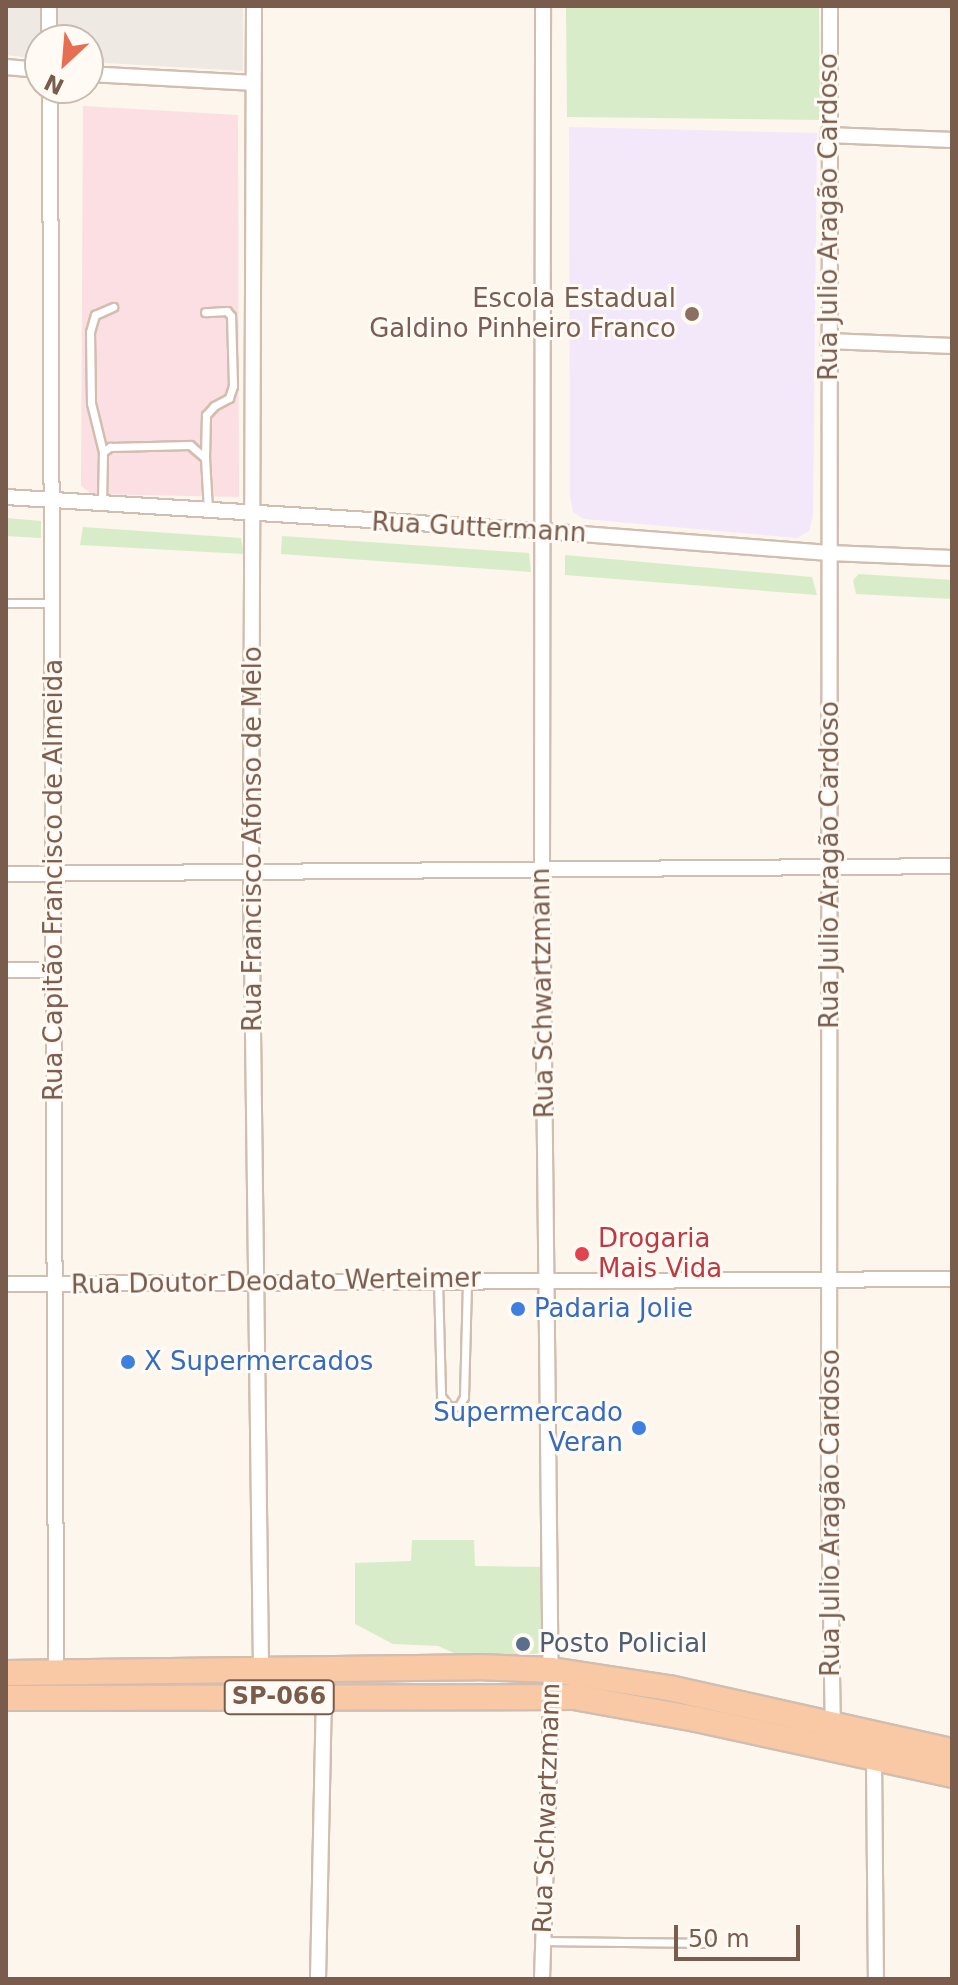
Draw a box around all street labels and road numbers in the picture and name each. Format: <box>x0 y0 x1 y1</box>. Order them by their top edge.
street label: Rua Julio Aragão Cardoso <box>813 53 845 381</box>
street label: Rua Guttermann <box>371 507 587 549</box>
street label: Rua Francisco Afonso de Melo <box>237 646 269 1032</box>
street label: Rua Capitão Francisco de Almeida <box>38 659 70 1101</box>
street label: Rua Julio Aragão Cardoso <box>814 701 846 1029</box>
street label: Rua Schwartzmann <box>525 867 561 1119</box>
street label: Rua Doutor Deodato Werteimer <box>71 1263 481 1301</box>
street label: Rua Julio Aragão Cardoso <box>815 1349 847 1677</box>
road number: SP-066 <box>223 1677 335 1717</box>
street label: Rua Schwartzmann <box>527 1682 567 1934</box>

